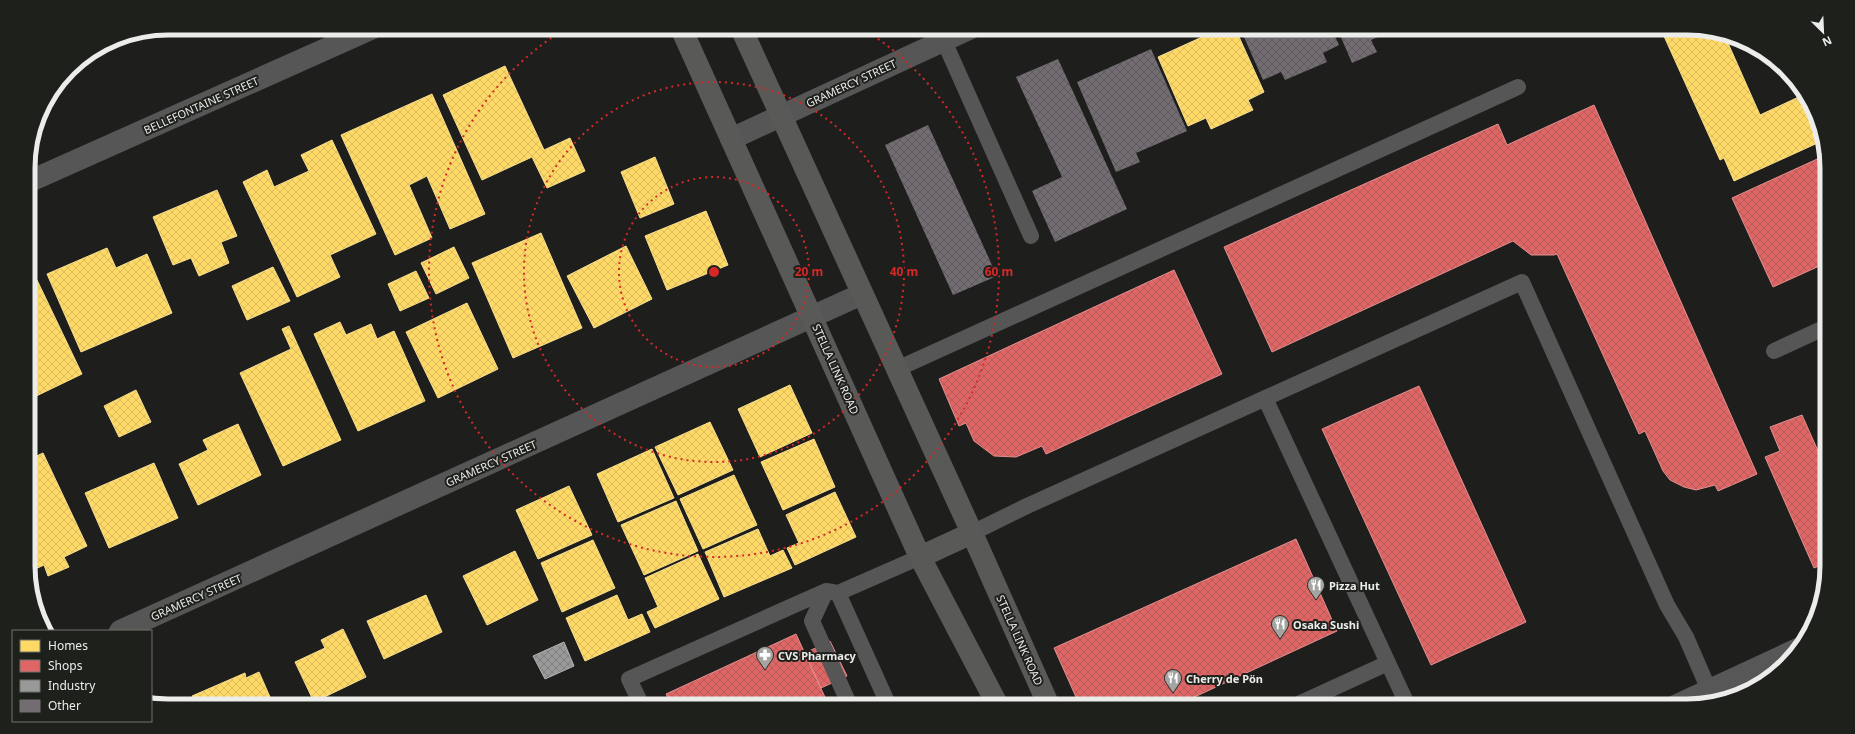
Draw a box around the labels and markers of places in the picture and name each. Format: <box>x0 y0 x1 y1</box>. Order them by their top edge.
centre of rings <box>707 265 721 279</box>
restaurant icon: Pizza Hut <box>1306 575 1326 600</box>
place label: Pizza Hut <box>1329 578 1380 593</box>
restaurant icon: Osaka Sushi <box>1270 614 1290 639</box>
place label: Osaka Sushi <box>1293 617 1359 632</box>
pharmacy icon: CVS Pharmacy <box>755 645 775 670</box>
place label: CVS Pharmacy <box>778 648 857 663</box>
restaurant icon: Cherry de Pön <box>1163 668 1183 693</box>
place label: Cherry de Pön <box>1186 671 1263 686</box>

